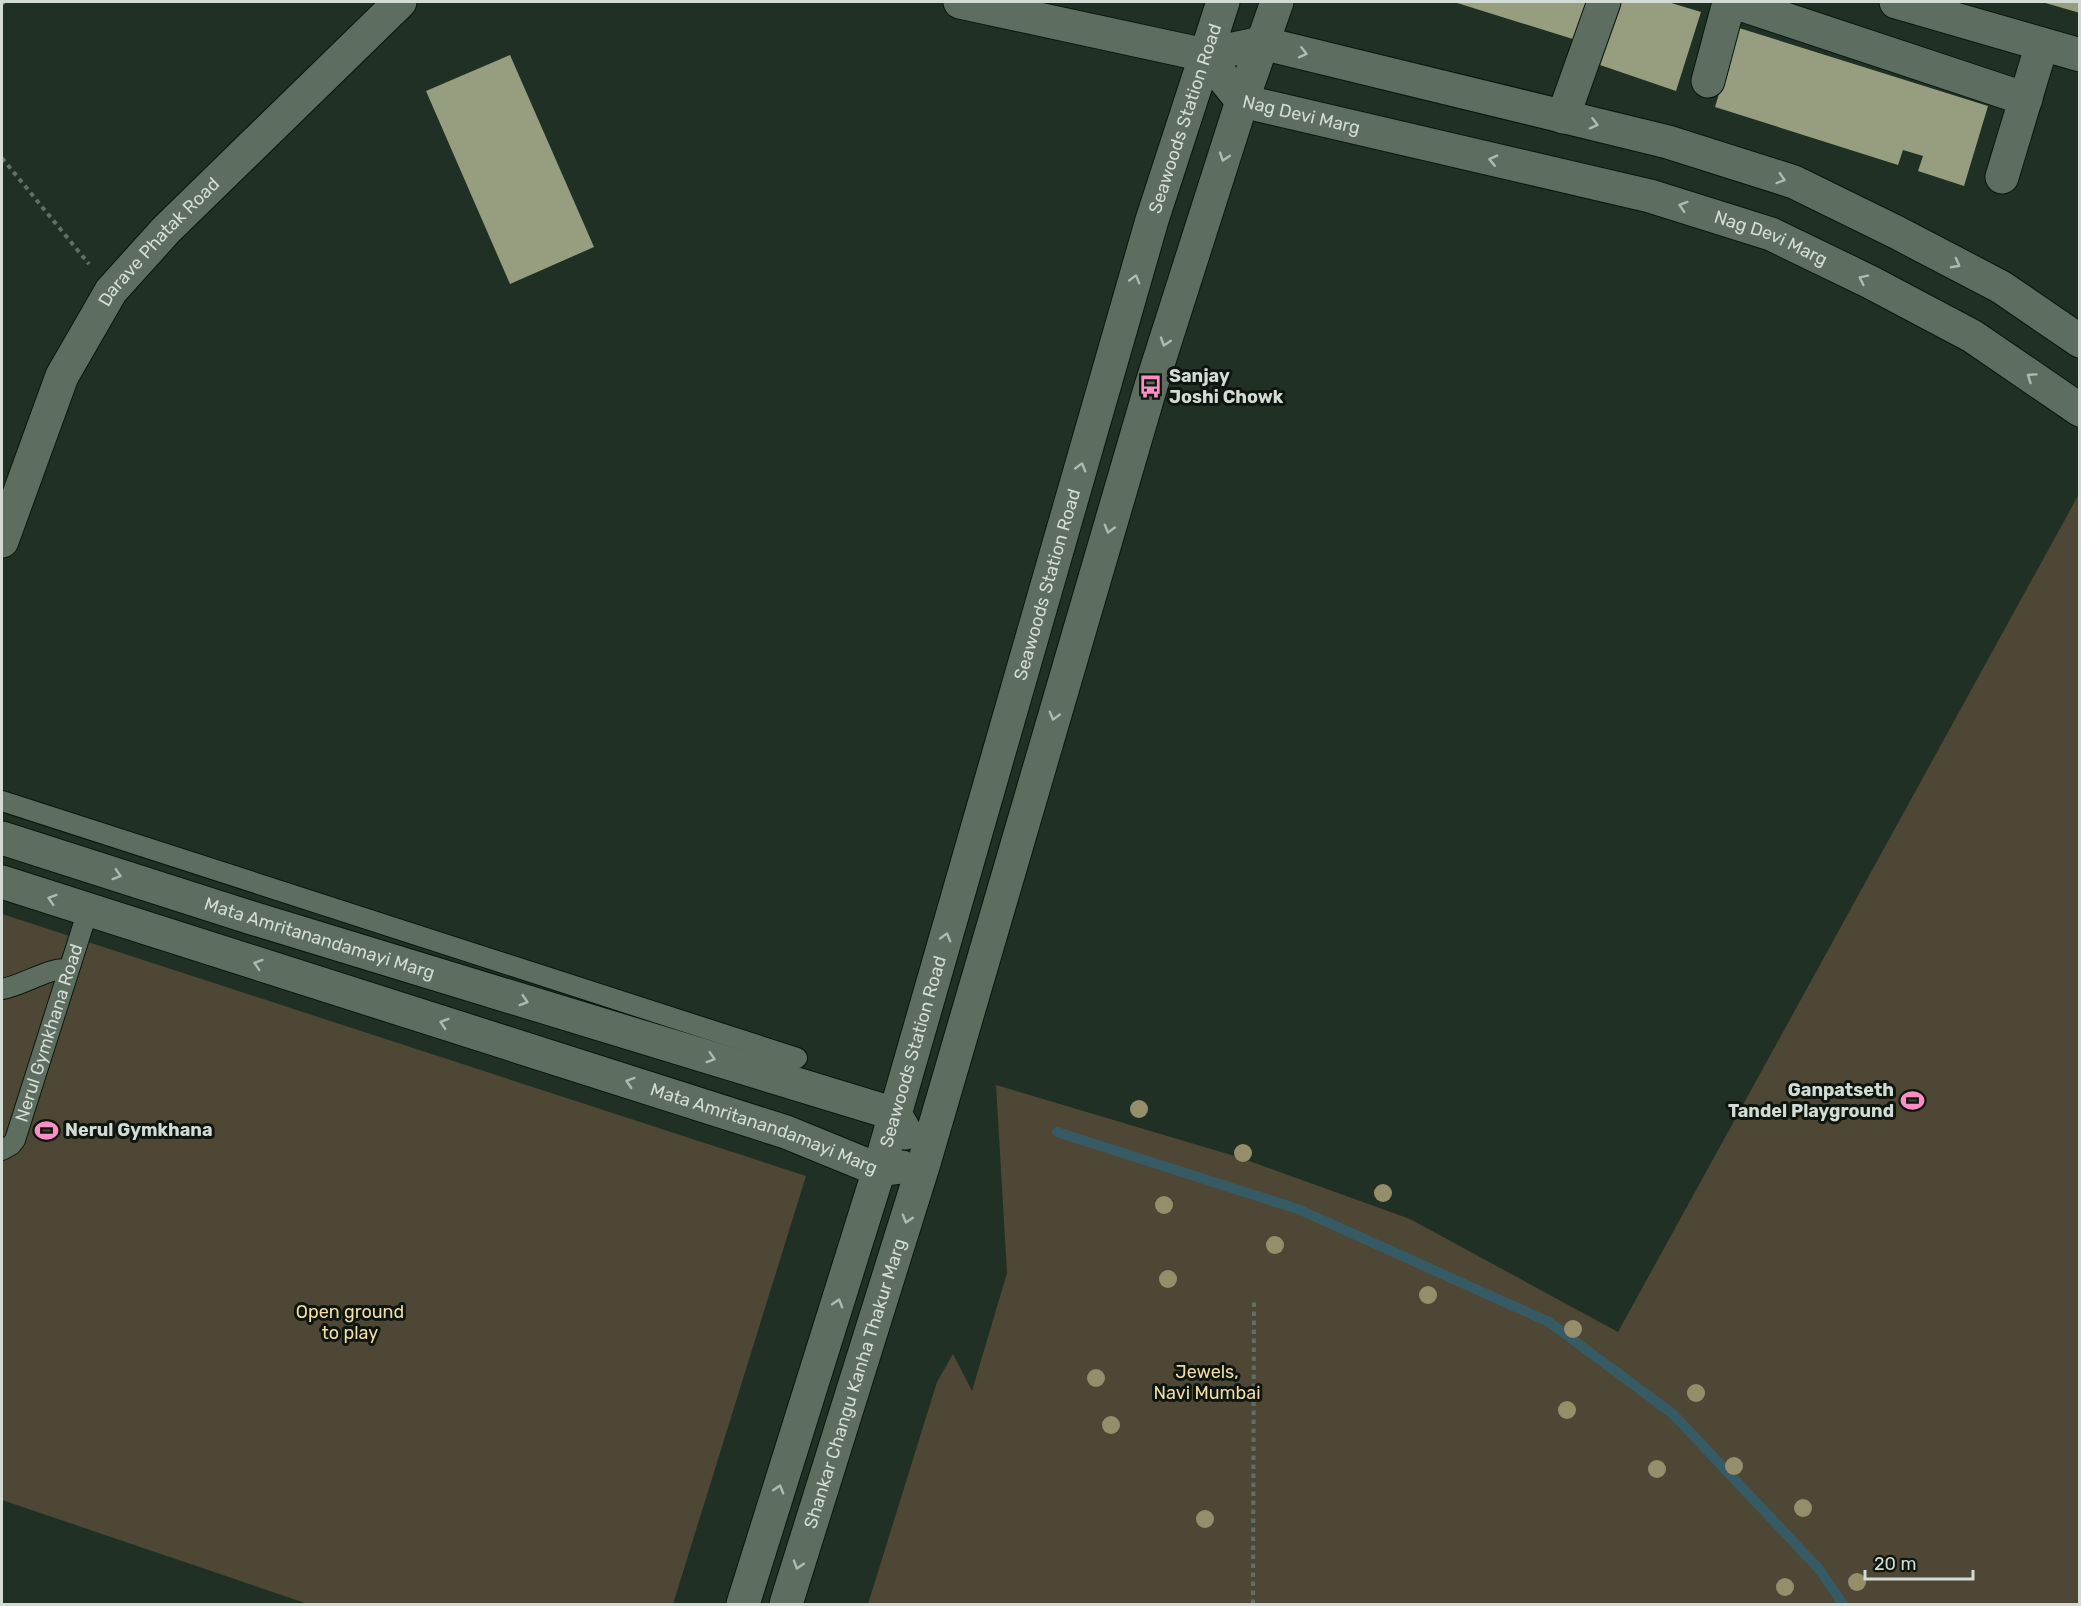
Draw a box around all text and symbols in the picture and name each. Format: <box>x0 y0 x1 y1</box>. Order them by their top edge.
street label: Seawoods Station Road <box>1144 21 1226 216</box>
one-way arrow <box>1298 45 1308 58</box>
street label: Nag Devi Marg <box>1240 90 1362 139</box>
one-way arrow <box>1589 117 1599 130</box>
one-way arrow <box>1219 151 1231 162</box>
one-way arrow <box>1489 154 1499 167</box>
one-way arrow <box>1775 171 1786 184</box>
street label: Darave Phatak Road <box>93 173 224 310</box>
one-way arrow <box>1678 201 1689 214</box>
street label: Nag Devi Marg <box>1712 206 1831 271</box>
one-way arrow <box>1950 257 1961 268</box>
one-way arrow <box>1128 274 1140 285</box>
one-way arrow <box>1859 275 1870 286</box>
one-way arrow <box>1159 336 1172 347</box>
place label: Sanjay Joshi Chowk <box>1169 365 1284 408</box>
bus stop icon: Sanjay Joshi Chowk <box>1138 373 1164 399</box>
one-way arrow <box>2027 373 2038 384</box>
one-way arrow <box>1074 462 1086 473</box>
street label: Seawoods Station Road <box>1009 486 1085 683</box>
one-way arrow <box>1104 523 1116 534</box>
one-way arrow <box>1049 711 1061 721</box>
one-way arrow <box>111 868 122 880</box>
street label: Mata Amritanandamayi Marg <box>202 892 437 984</box>
one-way arrow <box>47 893 58 906</box>
one-way arrow <box>939 932 951 943</box>
street label: Nerul Gymkhana Road <box>10 941 88 1125</box>
street label: Seawoods Station Road <box>875 953 951 1150</box>
one-way arrow <box>253 959 264 971</box>
one-way arrow <box>518 994 529 1006</box>
one-way arrow <box>439 1018 450 1030</box>
one-way arrow <box>705 1051 716 1063</box>
one-way arrow <box>625 1077 636 1089</box>
street label: Mata Amritanandamayi Marg <box>648 1078 881 1179</box>
place label: Ganpatseth Tandel Playground <box>1728 1079 1894 1122</box>
sports icon: Ganpatseth Tandel Playground <box>1899 1087 1925 1113</box>
sports icon: Nerul Gymkhana <box>34 1117 60 1143</box>
place label: Nerul Gymkhana <box>65 1119 213 1141</box>
one-way arrow <box>901 1213 914 1224</box>
street label: Shankar Changu Kanha Thakur Marg <box>799 1236 911 1531</box>
one-way arrow <box>831 1298 843 1309</box>
park label: Open ground to play <box>296 1301 404 1344</box>
park label: Jewels, Navi Mumbai <box>1153 1361 1261 1404</box>
one-way arrow <box>772 1484 785 1495</box>
scale bar <box>1865 1543 1973 1581</box>
text: 20 m <box>1874 1553 1916 1575</box>
one-way arrow <box>793 1559 806 1570</box>

